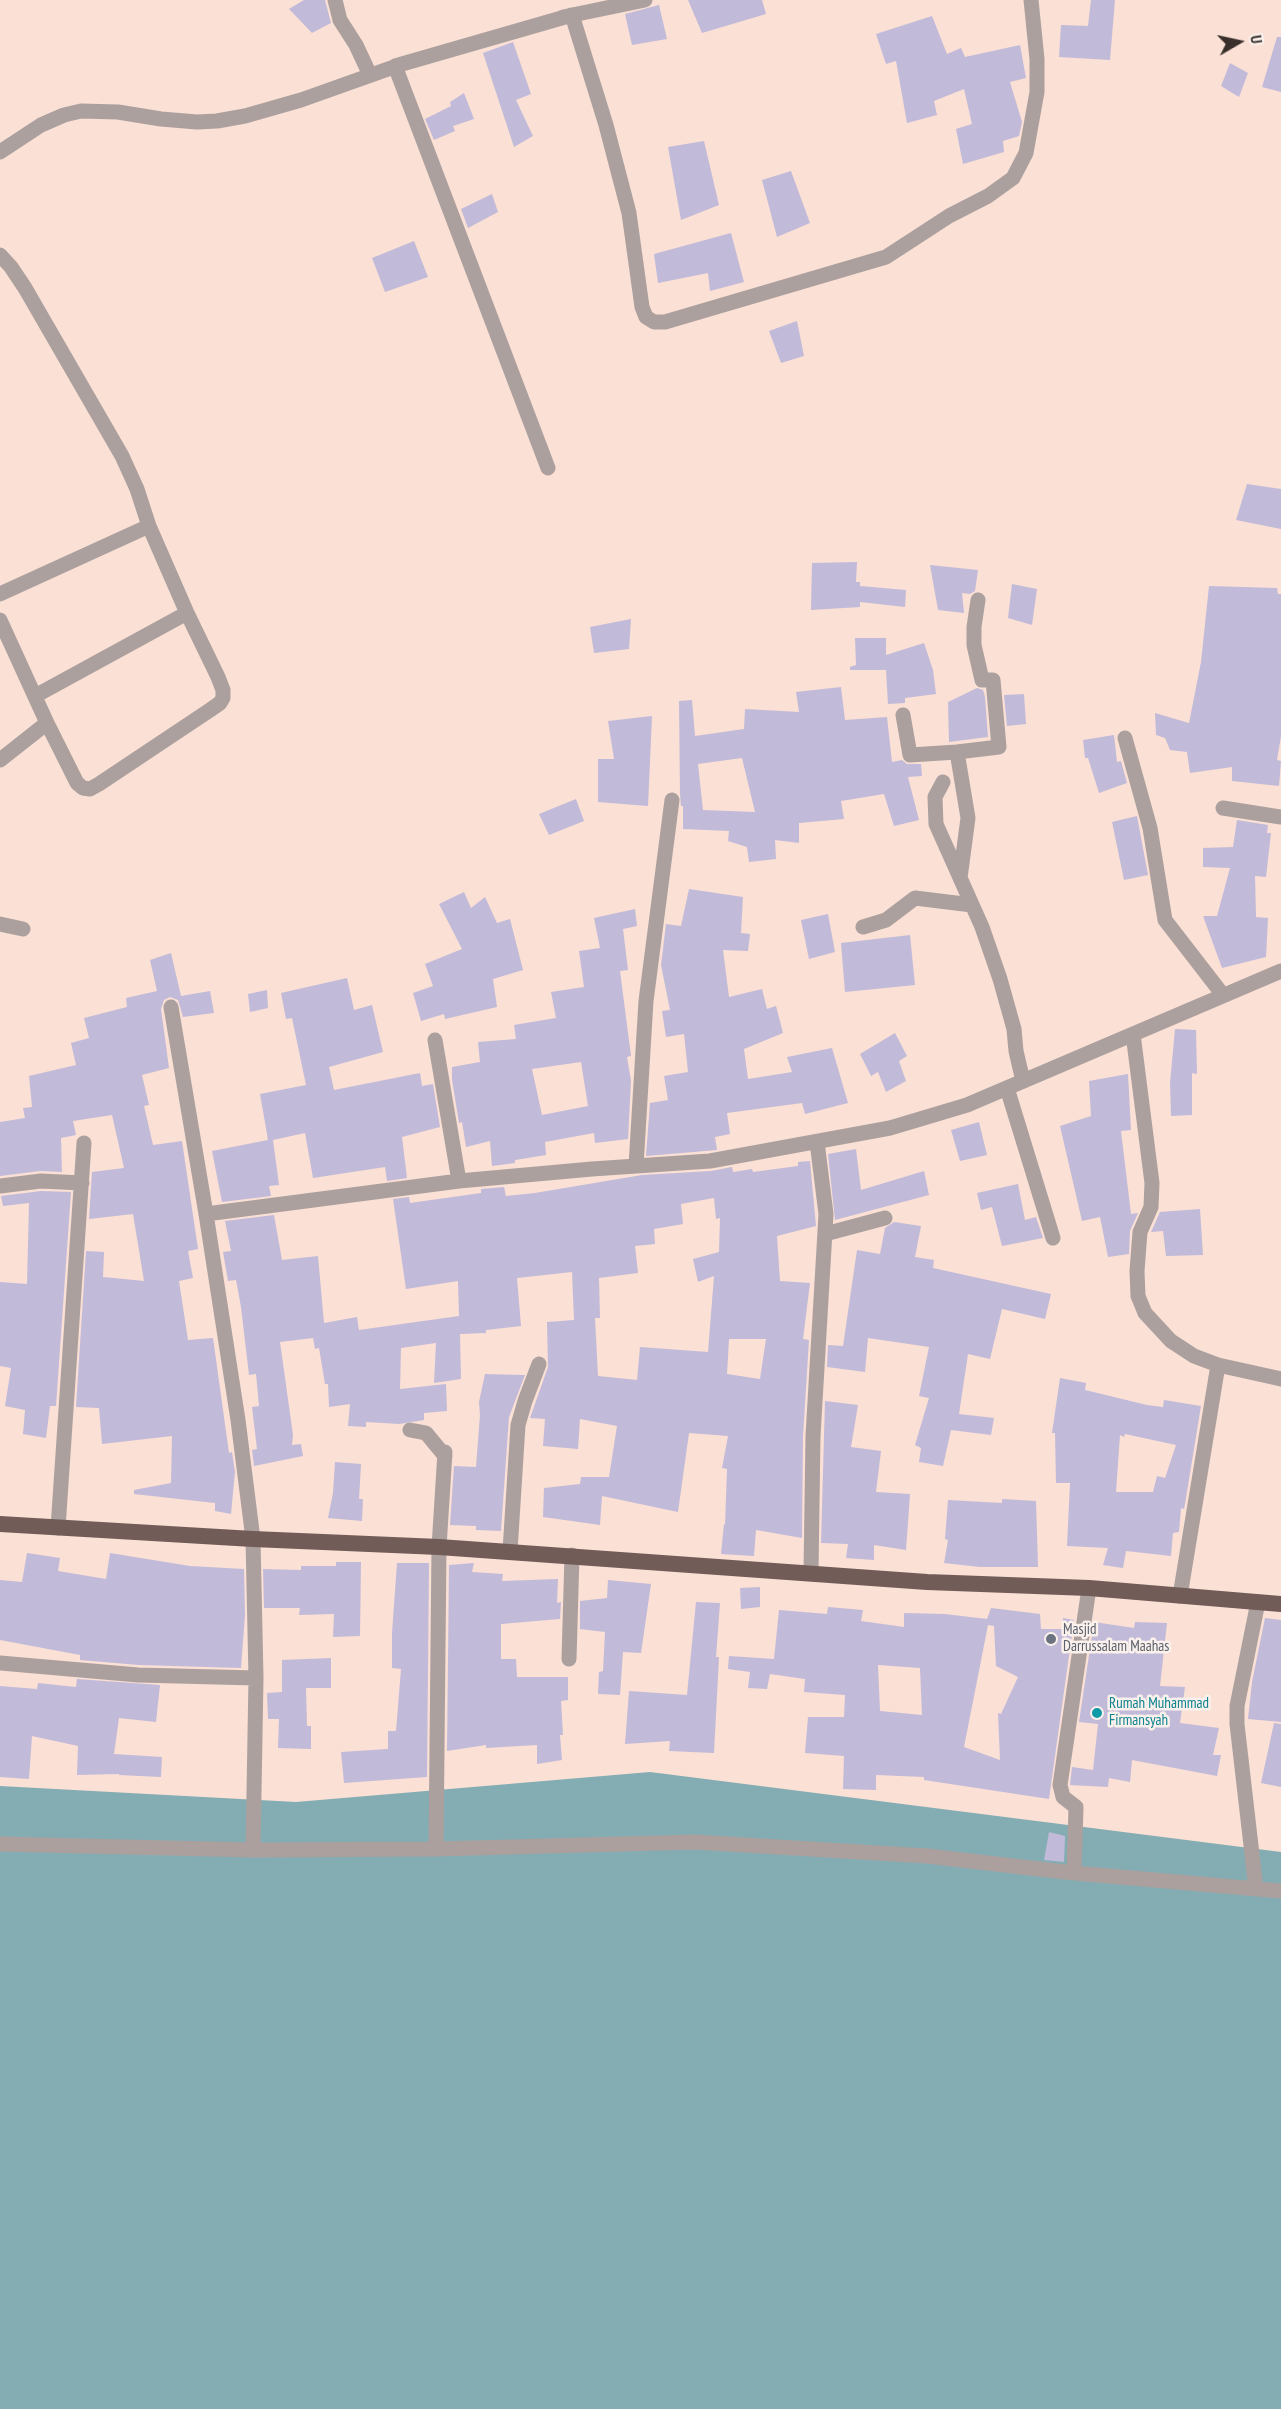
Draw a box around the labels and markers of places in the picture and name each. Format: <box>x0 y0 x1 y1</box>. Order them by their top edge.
place label: Masjid Darrussalam Maahas <box>1063 1621 1169 1656</box>
marker: Masjid Darrussalam Maahas <box>1044 1632 1058 1646</box>
place label: Rumah Muhammad Firmansyah <box>1109 1695 1209 1730</box>
marker: Rumah Muhammad Firmansyah <box>1090 1706 1104 1720</box>

